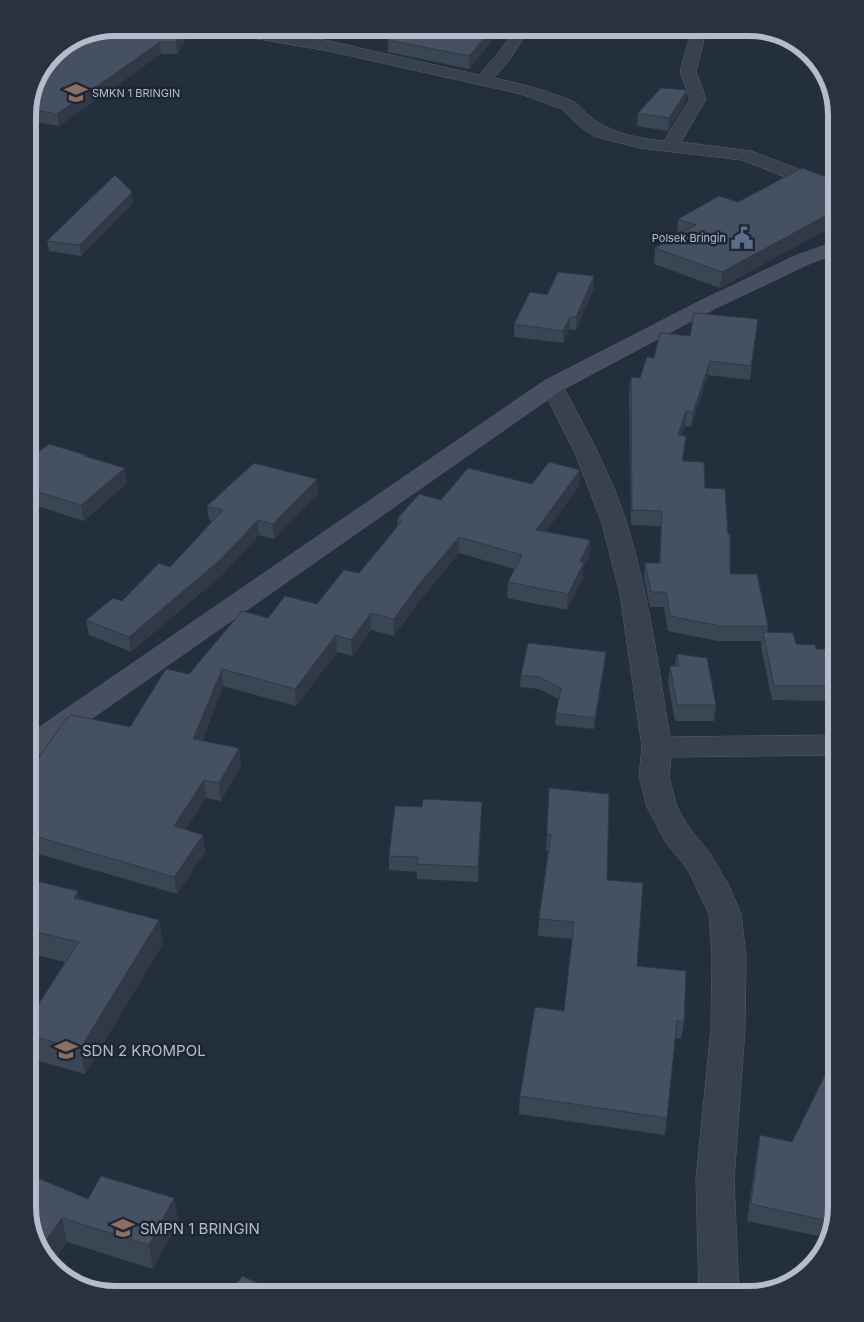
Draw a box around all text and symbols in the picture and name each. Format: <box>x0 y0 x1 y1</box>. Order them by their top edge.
school or university icon: SMKN 1 BRINGIN <box>63 80 89 106</box>
place label: SMKN 1 BRINGIN <box>92 86 180 100</box>
public building icon: Polsek Bringin <box>729 225 755 251</box>
place label: Polsek Bringin <box>652 231 726 245</box>
school or university icon: SDN 2 KROMPOL <box>53 1037 79 1063</box>
place label: SDN 2 KROMPOL <box>82 1041 206 1060</box>
school or university icon: SMPN 1 BRINGIN <box>110 1215 136 1241</box>
place label: SMPN 1 BRINGIN <box>140 1219 260 1238</box>

